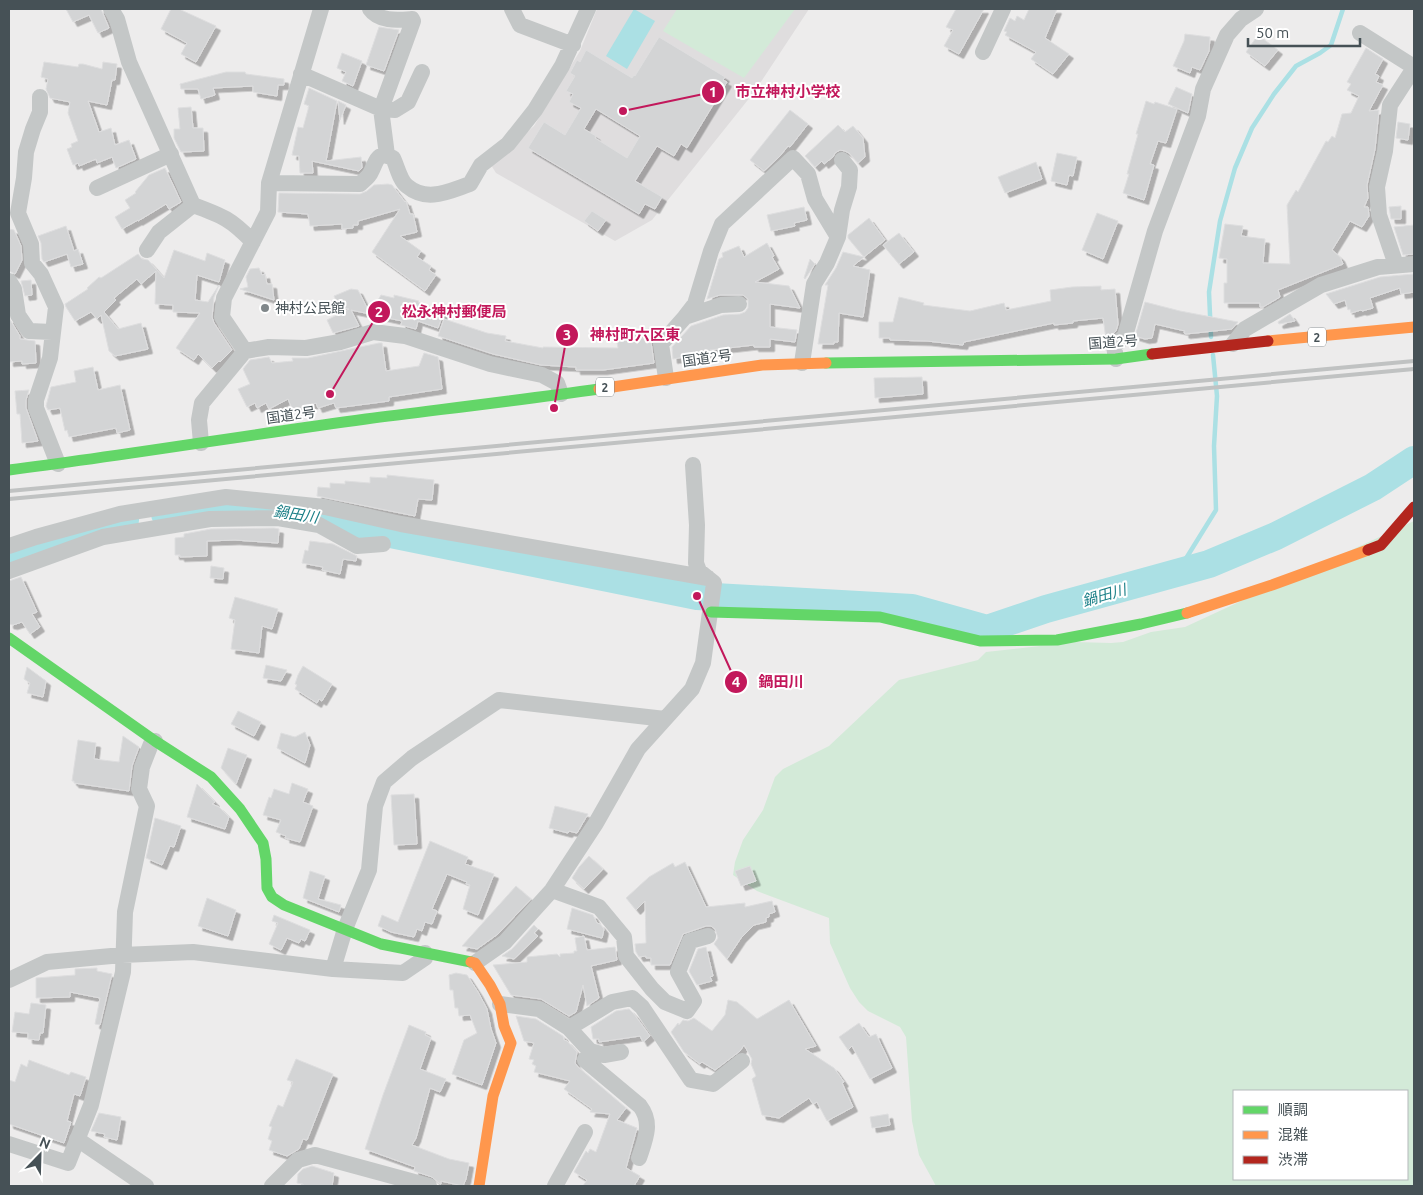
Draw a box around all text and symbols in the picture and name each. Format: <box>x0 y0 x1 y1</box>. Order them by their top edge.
scale bar <box>1248 15 1360 47</box>
text: 50 m <box>1256 24 1289 41</box>
callout: 市立神村小学校 <box>701 77 851 107</box>
text: 1 <box>709 83 717 100</box>
text: 市立神村小学校 <box>735 83 841 100</box>
callout: 松永神村郵便局 <box>366 297 516 327</box>
place label: 神村公民館 <box>275 300 345 316</box>
marker: 神村公民館 <box>259 302 271 314</box>
text: 2 <box>375 303 383 320</box>
text: 松永神村郵便局 <box>401 303 507 320</box>
callout: 神村町六区東 <box>555 320 690 350</box>
text: 3 <box>563 326 571 343</box>
text: 神村町六区東 <box>589 326 680 343</box>
road number: 2 <box>1308 328 1326 347</box>
street label: 国道2号 <box>1088 332 1138 352</box>
street label: 国道2号 <box>681 347 733 369</box>
road number: 2 <box>596 378 614 397</box>
street label: 国道2号 <box>265 404 317 426</box>
water label: 鍋田川 <box>272 502 322 526</box>
water label: 鍋田川 <box>1080 580 1130 609</box>
callout: 鍋田川 <box>724 667 814 697</box>
text: 4 <box>732 673 740 690</box>
text: 鍋田川 <box>757 673 804 690</box>
legend <box>1233 1090 1408 1180</box>
text: 順調 <box>1278 1101 1308 1118</box>
text: 混雑 <box>1278 1126 1308 1143</box>
north arrow <box>15 1130 65 1180</box>
text: N <box>37 1134 53 1152</box>
text: 渋滞 <box>1278 1151 1308 1168</box>

